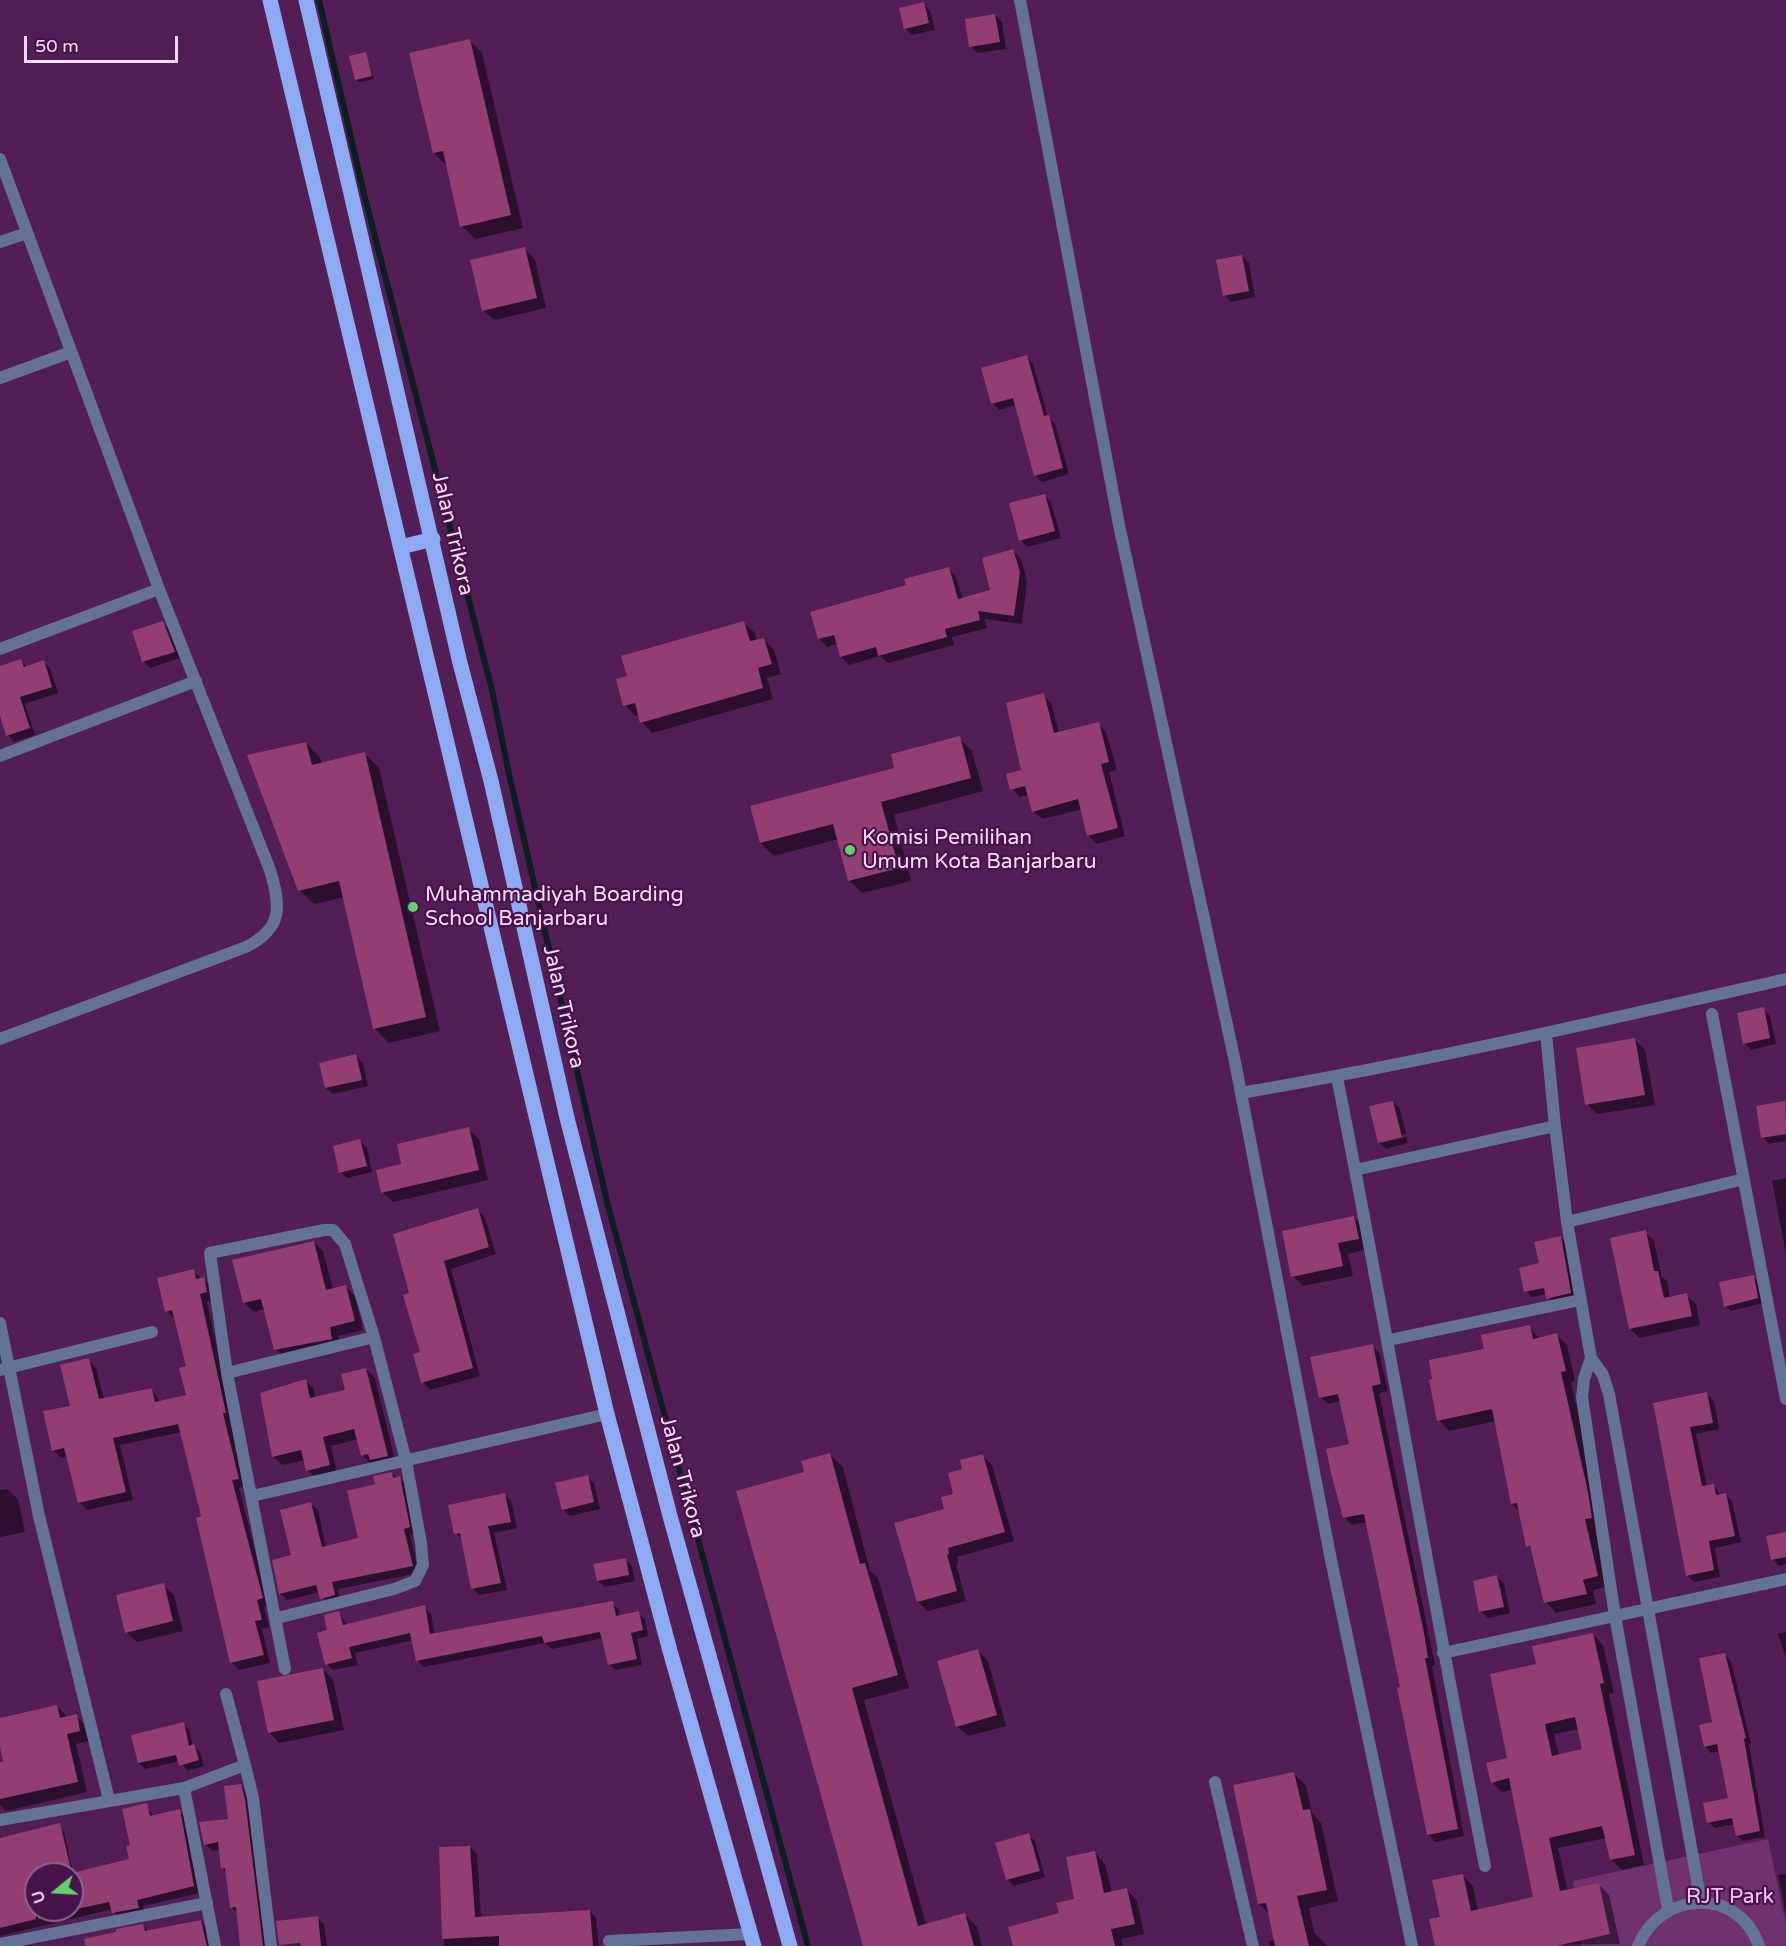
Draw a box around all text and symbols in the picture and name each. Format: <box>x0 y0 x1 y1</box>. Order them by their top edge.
scale bar <box>27 24 182 62</box>
text: 50 m <box>35 35 79 57</box>
street label: Jalan Trikora <box>426 470 478 598</box>
place label: Komisi Pemilihan Umum Kota Banjarbaru <box>862 825 1097 875</box>
marker: Komisi Pemilihan Umum Kota Banjarbaru <box>843 843 857 857</box>
place label: Muhammadiyah Boarding School Banjarbaru <box>425 882 684 932</box>
marker: Muhammadiyah Boarding School Banjarbaru <box>406 900 420 914</box>
street label: Jalan Trikora <box>537 943 589 1071</box>
street label: Jalan Trikora <box>654 1413 710 1541</box>
north arrow <box>24 1862 84 1922</box>
park label: RJT Park <box>1686 1884 1774 1910</box>
text: U <box>27 1888 50 1906</box>

